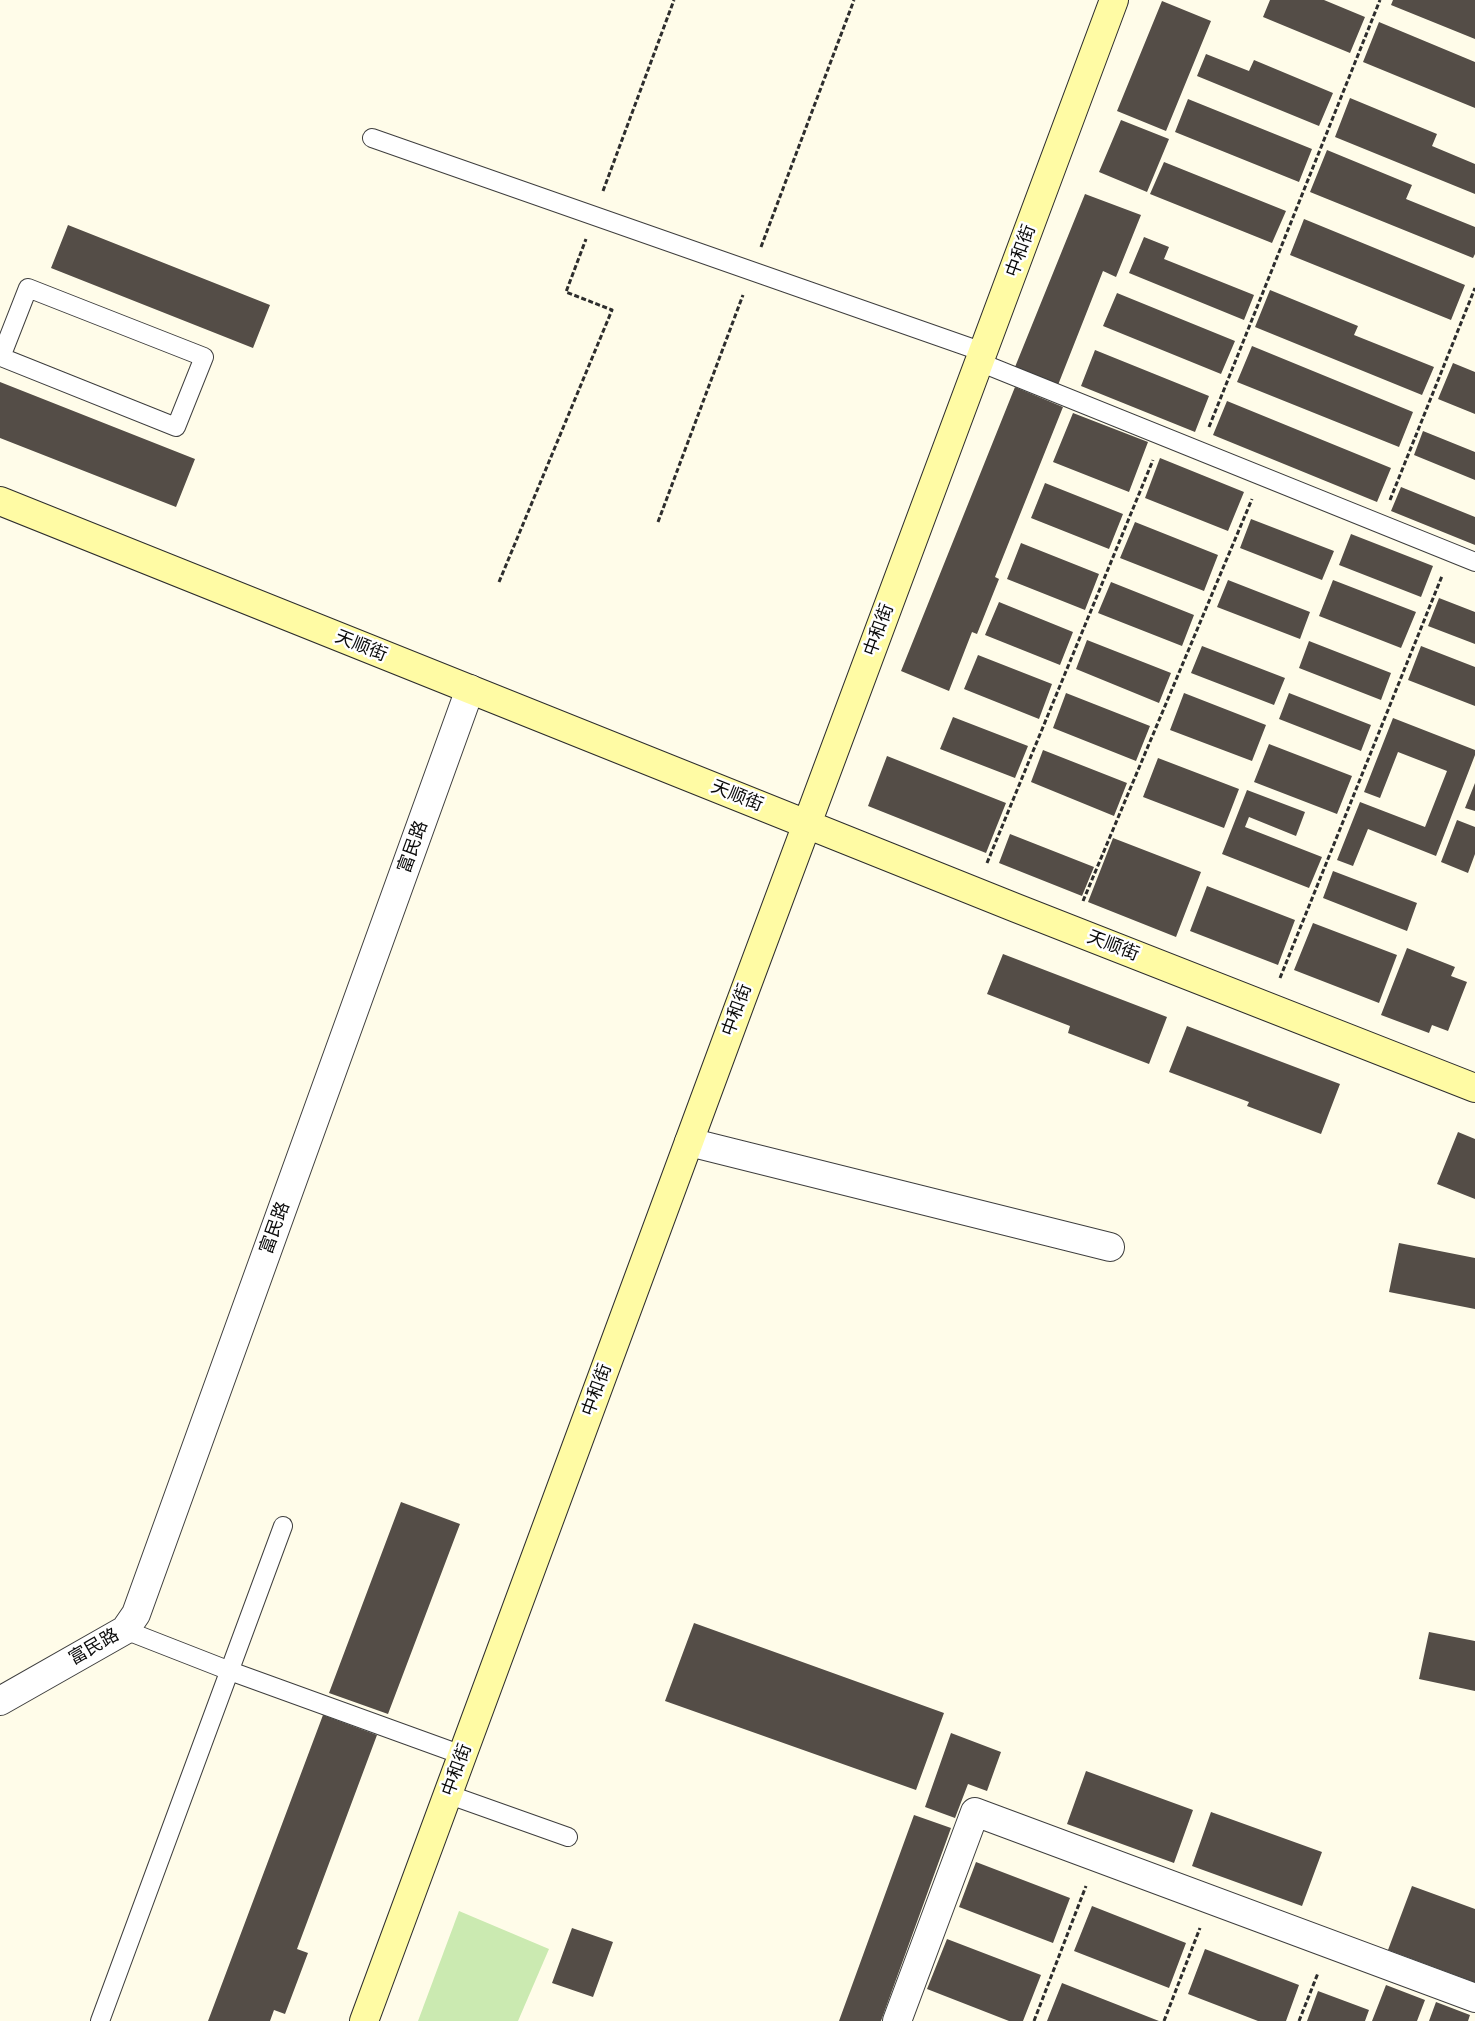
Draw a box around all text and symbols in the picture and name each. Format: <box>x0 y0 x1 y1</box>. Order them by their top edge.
street label: 中和街 <box>1002 222 1040 280</box>
street label: 中和街 <box>860 601 898 659</box>
street label: 天顺街 <box>332 626 390 666</box>
street label: 天顺街 <box>708 776 766 816</box>
street label: 富民路 <box>394 818 432 876</box>
street label: 天顺街 <box>1084 926 1142 966</box>
street label: 中和街 <box>718 981 756 1039</box>
street label: 富民路 <box>256 1199 294 1257</box>
street label: 中和街 <box>578 1361 616 1419</box>
street label: 富民路 <box>65 1624 123 1670</box>
street label: 中和街 <box>438 1741 476 1799</box>

